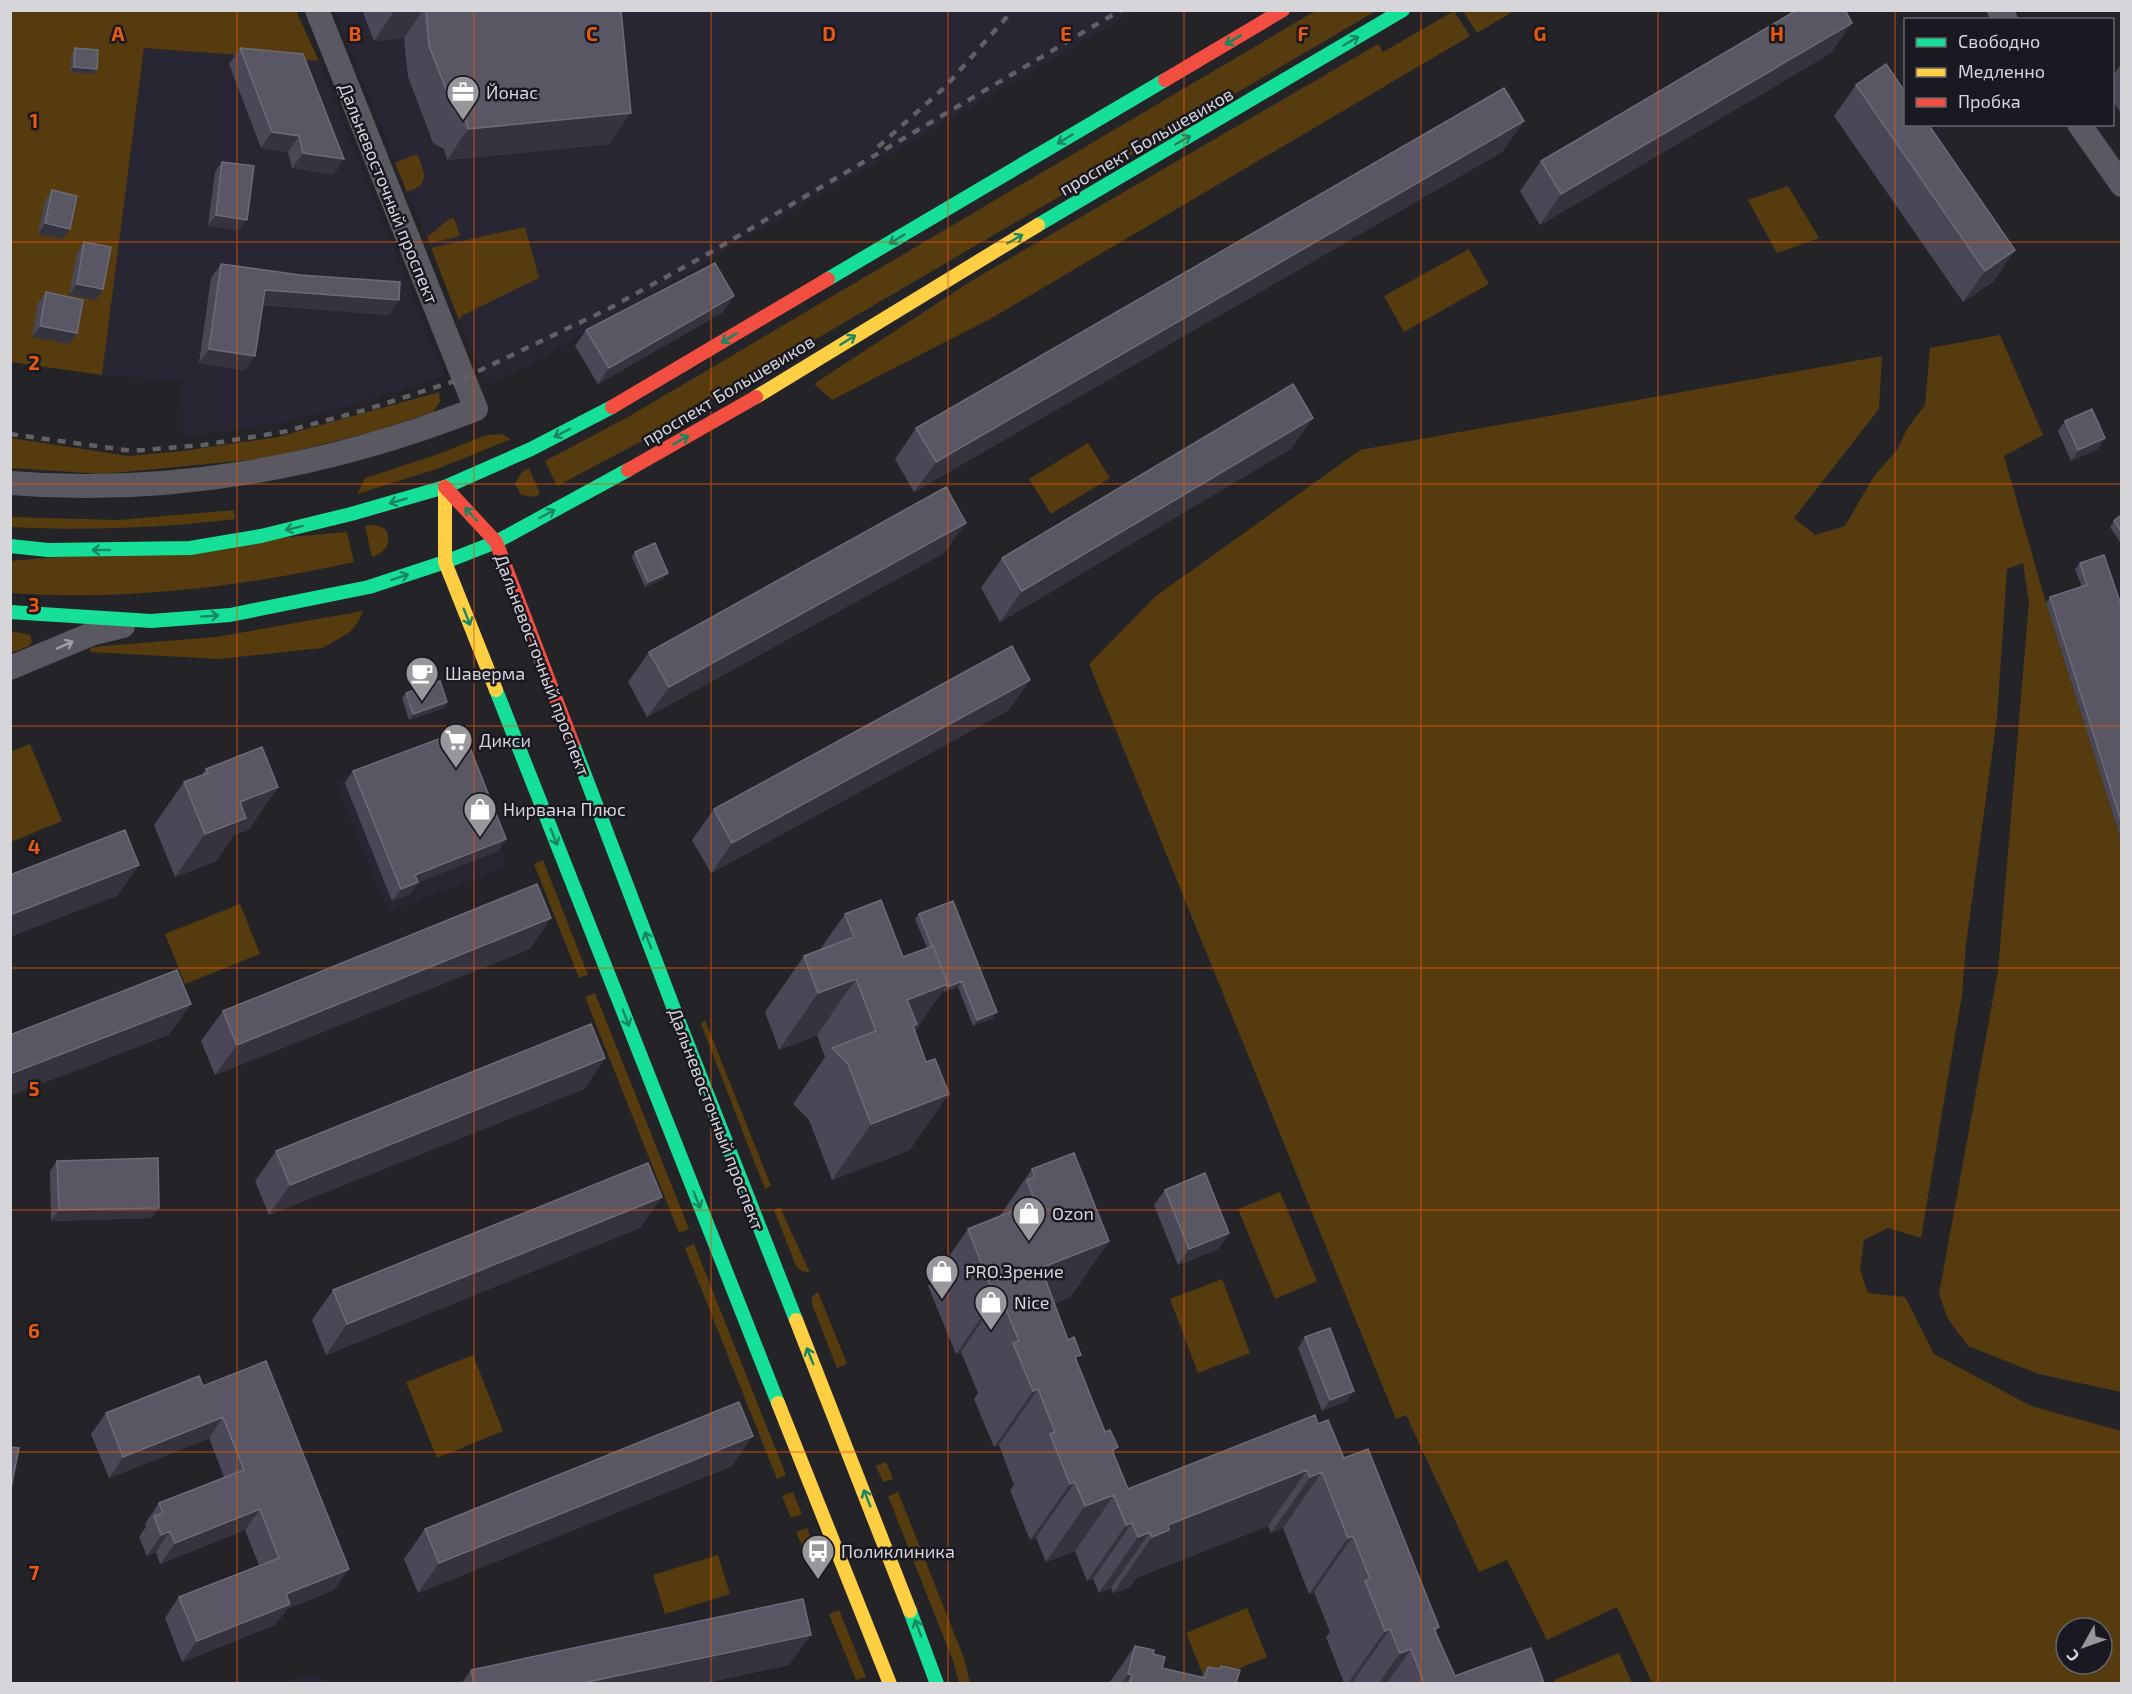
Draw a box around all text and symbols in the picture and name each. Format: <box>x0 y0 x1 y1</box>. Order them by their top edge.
legend <box>1904 18 2114 126</box>
text: A <box>111 21 125 45</box>
text: B <box>349 21 361 45</box>
text: C <box>586 21 598 45</box>
text: D <box>822 21 836 45</box>
text: E <box>1060 21 1072 45</box>
text: F <box>1297 21 1309 45</box>
text: G <box>1534 21 1546 45</box>
text: H <box>1770 21 1784 45</box>
text: Свободно <box>1958 30 2040 52</box>
one-way arrow <box>1225 35 1242 47</box>
one-way arrow <box>1342 35 1359 47</box>
text: Медленно <box>1958 60 2045 82</box>
office icon: Йонас <box>445 74 481 121</box>
street label: Дальневосточный проспект <box>335 79 444 307</box>
place label: Йонас <box>486 81 538 103</box>
street label: проспект Большевиков <box>1055 82 1237 200</box>
text: Пробка <box>1958 90 2021 112</box>
text: 1 <box>30 108 38 132</box>
one-way arrow <box>1057 134 1074 146</box>
one-way arrow <box>1174 134 1191 146</box>
one-way arrow <box>1006 232 1023 244</box>
one-way arrow <box>889 233 906 245</box>
street label: проспект Большевиков <box>638 330 818 450</box>
one-way arrow <box>721 332 738 344</box>
one-way arrow <box>839 333 856 345</box>
text: 2 <box>28 350 40 374</box>
one-way arrow <box>553 428 571 439</box>
one-way arrow <box>672 434 689 446</box>
one-way arrow <box>389 495 408 507</box>
one-way arrow <box>464 507 478 522</box>
one-way arrow <box>538 508 556 519</box>
one-way arrow <box>285 523 304 535</box>
one-way arrow <box>91 544 111 556</box>
street label: Дальневосточный проспект <box>490 551 596 779</box>
one-way arrow <box>390 570 409 581</box>
text: 3 <box>28 592 40 616</box>
one-way arrow <box>462 607 473 625</box>
one-way arrow <box>199 610 219 621</box>
one-way arrow <box>55 639 73 651</box>
cafe icon: Шаверма <box>404 655 440 702</box>
place label: Шаверма <box>445 662 525 684</box>
supermarket icon: Дикси <box>438 722 474 769</box>
place label: Дикси <box>479 729 531 751</box>
shop icon: Нирвана Плюс <box>462 791 498 838</box>
place label: Нирвана Плюс <box>503 798 626 820</box>
one-way arrow <box>549 827 560 846</box>
text: 4 <box>28 834 41 858</box>
one-way arrow <box>641 931 652 950</box>
street label: Дальневосточный проспект <box>664 1005 770 1233</box>
one-way arrow <box>621 1008 632 1027</box>
text: 5 <box>28 1076 40 1100</box>
one-way arrow <box>692 1190 703 1208</box>
shop icon: Ozon <box>1011 1195 1047 1242</box>
place label: Ozon <box>1052 1202 1094 1224</box>
shop icon: PRO.Зрение <box>924 1253 960 1300</box>
place label: PRO.Зрение <box>965 1260 1064 1282</box>
shop icon: Nice <box>973 1284 1009 1331</box>
place label: Nice <box>1014 1291 1049 1313</box>
text: 6 <box>28 1318 40 1342</box>
one-way arrow <box>804 1348 815 1366</box>
one-way arrow <box>860 1489 871 1508</box>
bus stop icon: Поликлиника <box>800 1533 836 1580</box>
place label: Поликлиника <box>841 1540 955 1562</box>
text: 7 <box>29 1560 40 1584</box>
north arrow <box>2054 1616 2114 1676</box>
one-way arrow <box>911 1620 922 1638</box>
text: С <box>2062 1646 2082 1666</box>

